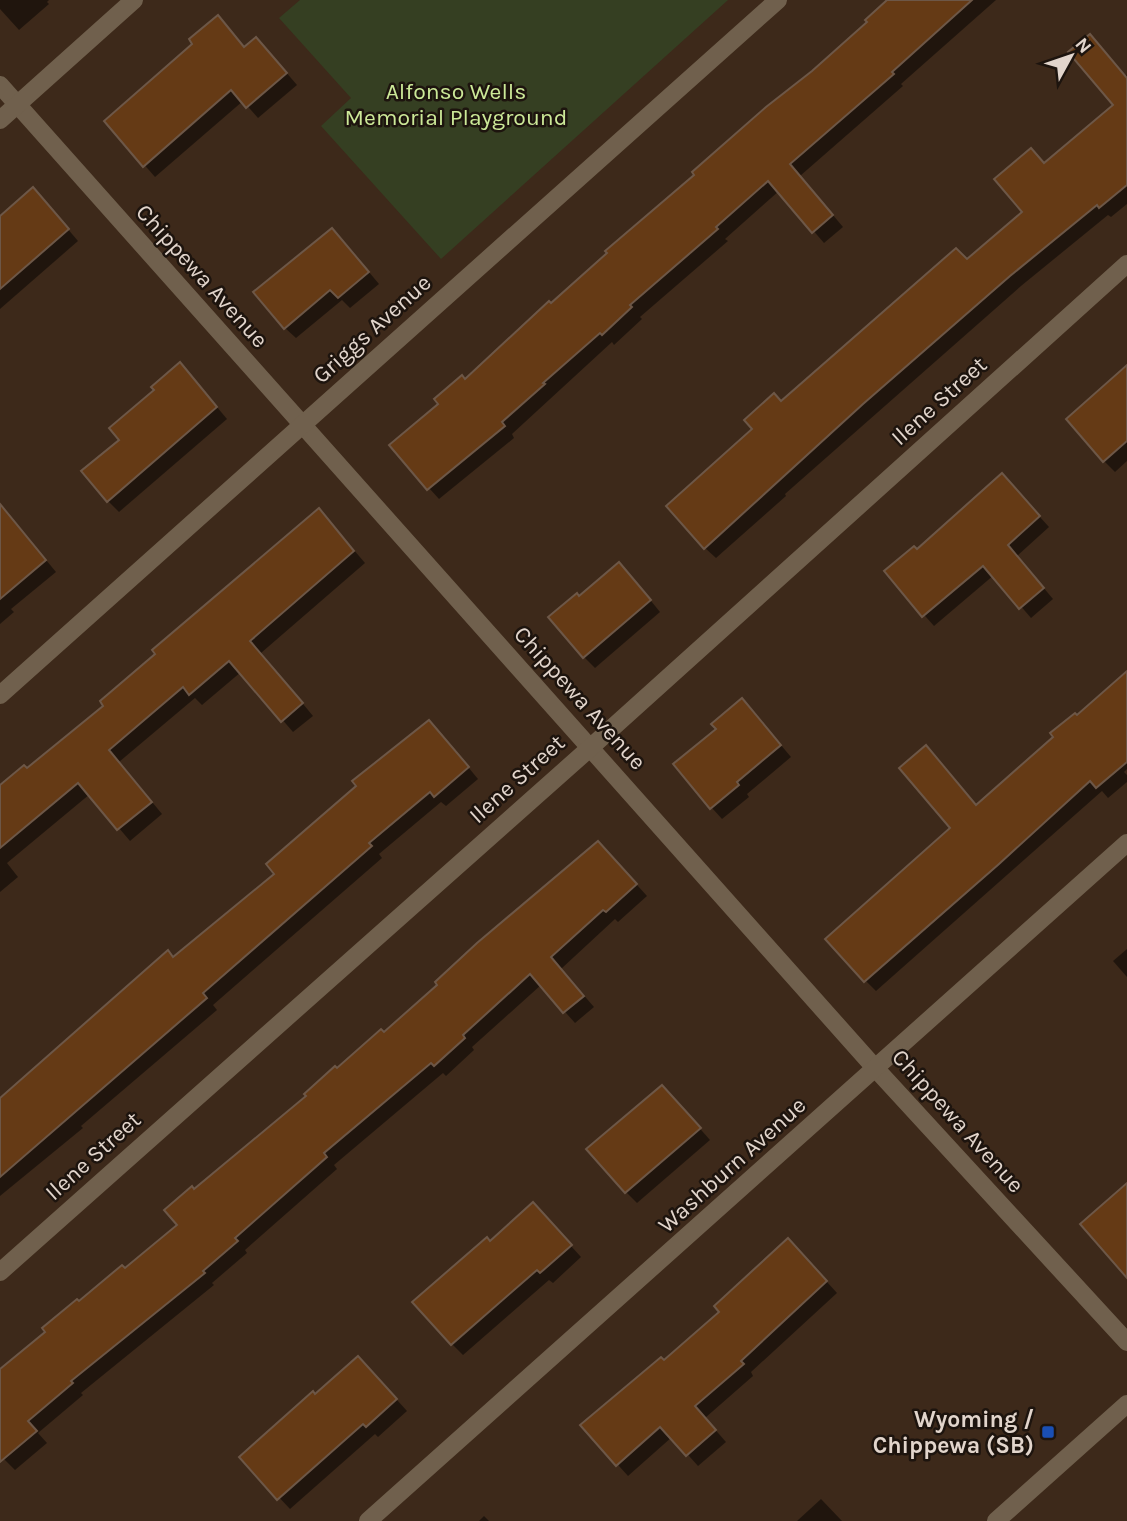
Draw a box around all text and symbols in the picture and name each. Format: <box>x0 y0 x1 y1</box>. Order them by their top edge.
north arrow <box>1036 21 1106 91</box>
text: N <box>1070 33 1096 58</box>
park label: Alfonso Wells Memorial Playground <box>345 78 567 131</box>
street label: Chippewa Avenue <box>130 199 274 353</box>
street label: Griggs Avenue <box>308 269 436 389</box>
street label: Ilene Street <box>886 351 993 451</box>
street label: Chippewa Avenue <box>508 621 652 775</box>
street label: Ilene Street <box>464 729 571 829</box>
street label: Chippewa Avenue <box>886 1044 1030 1198</box>
street label: Washburn Avenue <box>653 1092 811 1238</box>
street label: Ilene Street <box>40 1106 147 1206</box>
place label: Wyoming / Chippewa (SB) <box>873 1406 1034 1459</box>
marker: Wyoming / Chippewa (SB) <box>1040 1424 1056 1440</box>

